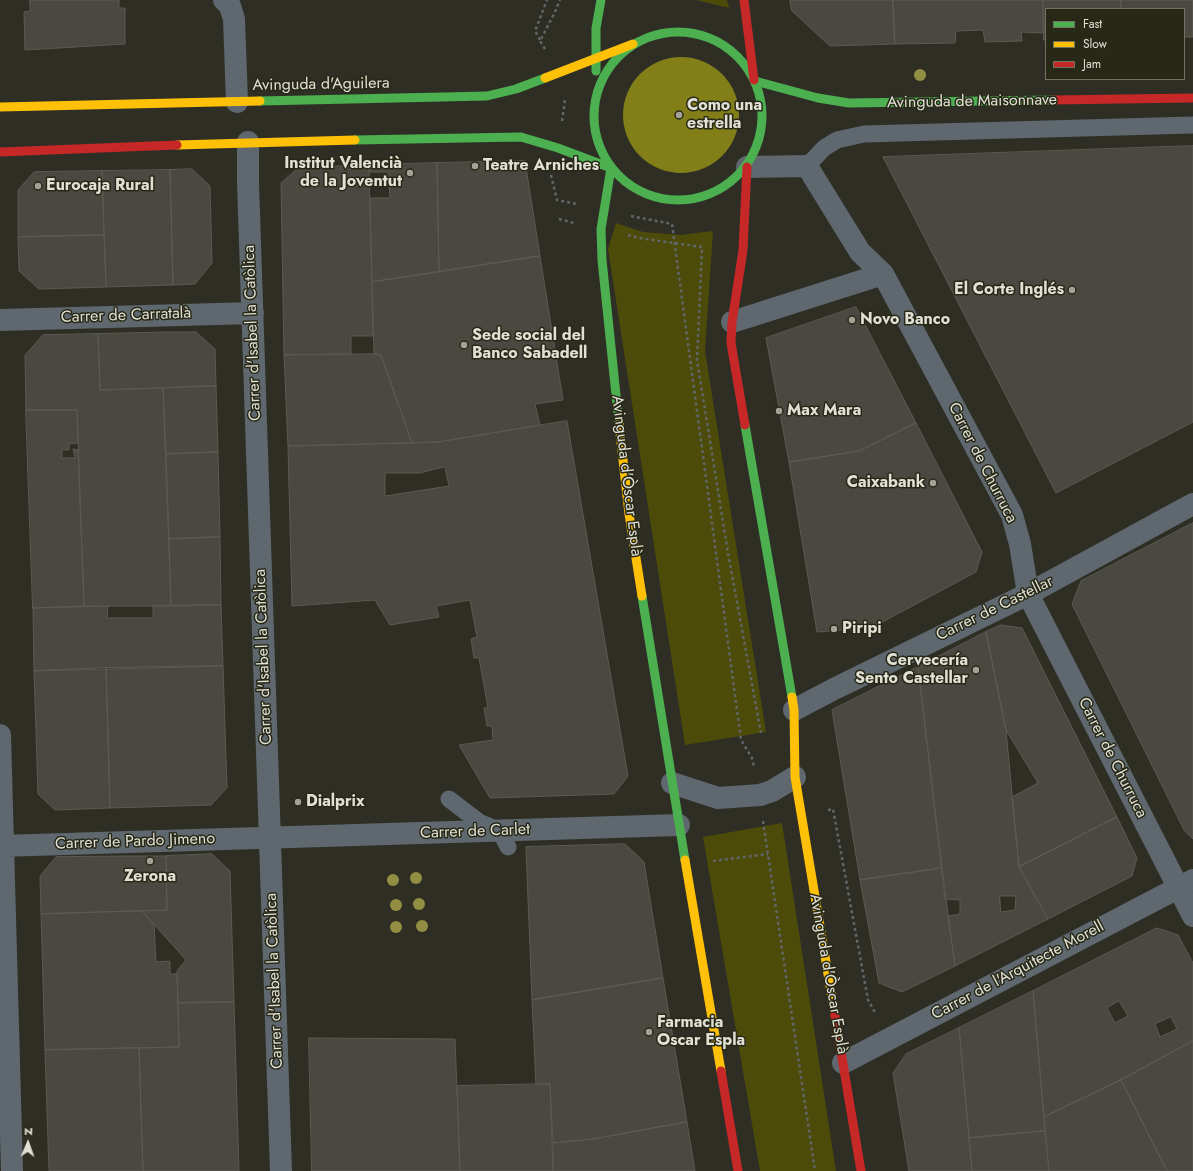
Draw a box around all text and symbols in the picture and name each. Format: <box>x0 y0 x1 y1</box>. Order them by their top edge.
legend <box>1045 8 1185 80</box>
text: Fast <box>1083 15 1102 33</box>
text: Slow <box>1083 35 1107 53</box>
text: Jam <box>1083 55 1101 73</box>
street label: Avinguda d'Aguilera <box>252 74 390 96</box>
street label: Avinguda de Maisonnave <box>887 91 1057 113</box>
place label: Como una estrella <box>687 96 762 134</box>
marker: Como una estrella <box>674 110 684 120</box>
place label: Institut Valencià de la Joventut <box>284 154 402 192</box>
place label: Teatre Arniches <box>483 156 599 176</box>
marker: Teatre Arniches <box>470 161 480 171</box>
marker: Institut Valencià de la Joventut <box>405 168 415 178</box>
place label: Eurocaja Rural <box>46 176 154 196</box>
marker: Eurocaja Rural <box>33 181 43 191</box>
street label: Carrer d'Isabel la Catòlica <box>240 245 266 421</box>
place label: El Corte Inglés <box>954 280 1064 300</box>
marker: El Corte Inglés <box>1067 285 1077 295</box>
street label: Carrer de Carratalà <box>61 304 191 328</box>
place label: Novo Banco <box>860 310 950 330</box>
marker: Novo Banco <box>847 315 857 325</box>
place label: Sede social del Banco Sabadell <box>472 326 587 364</box>
marker: Sede social del Banco Sabadell <box>459 340 469 350</box>
street label: Avinguda d'Òscar Esplà <box>607 394 645 558</box>
street label: Carrer de Churruca <box>943 400 1021 526</box>
place label: Max Mara <box>787 401 861 421</box>
marker: Max Mara <box>774 406 784 416</box>
place label: Caixabank <box>847 473 925 493</box>
marker: Caixabank <box>928 478 938 488</box>
street label: Carrer d'Isabel la Catòlica <box>251 569 277 745</box>
street label: Carrer de Castellar <box>933 572 1057 646</box>
place label: Piripi <box>842 619 882 639</box>
marker: Piripi <box>829 624 839 634</box>
place label: Cervecería Sento Castellar <box>855 651 968 689</box>
marker: Cervecería Sento Castellar <box>971 665 981 675</box>
street label: Carrer de Churruca <box>1073 695 1151 821</box>
place label: Dialprix <box>306 792 364 812</box>
marker: Dialprix <box>293 797 303 807</box>
street label: Carrer de Carlet <box>420 820 530 844</box>
street label: Carrer de Pardo Jimeno <box>55 830 215 854</box>
marker: Zerona <box>145 856 155 866</box>
place label: Zerona <box>124 867 176 887</box>
street label: Avinguda d'Òscar Esplà <box>804 892 852 1056</box>
street label: Carrer d'Isabel la Catòlica <box>262 893 288 1069</box>
street label: Carrer de l'Arquitecte Morell <box>928 917 1108 1025</box>
place label: Farmacia Oscar Espla <box>657 1013 745 1051</box>
marker: Farmacia Oscar Espla <box>644 1027 654 1037</box>
north arrow <box>8 1123 48 1163</box>
text: N <box>24 1123 33 1139</box>

